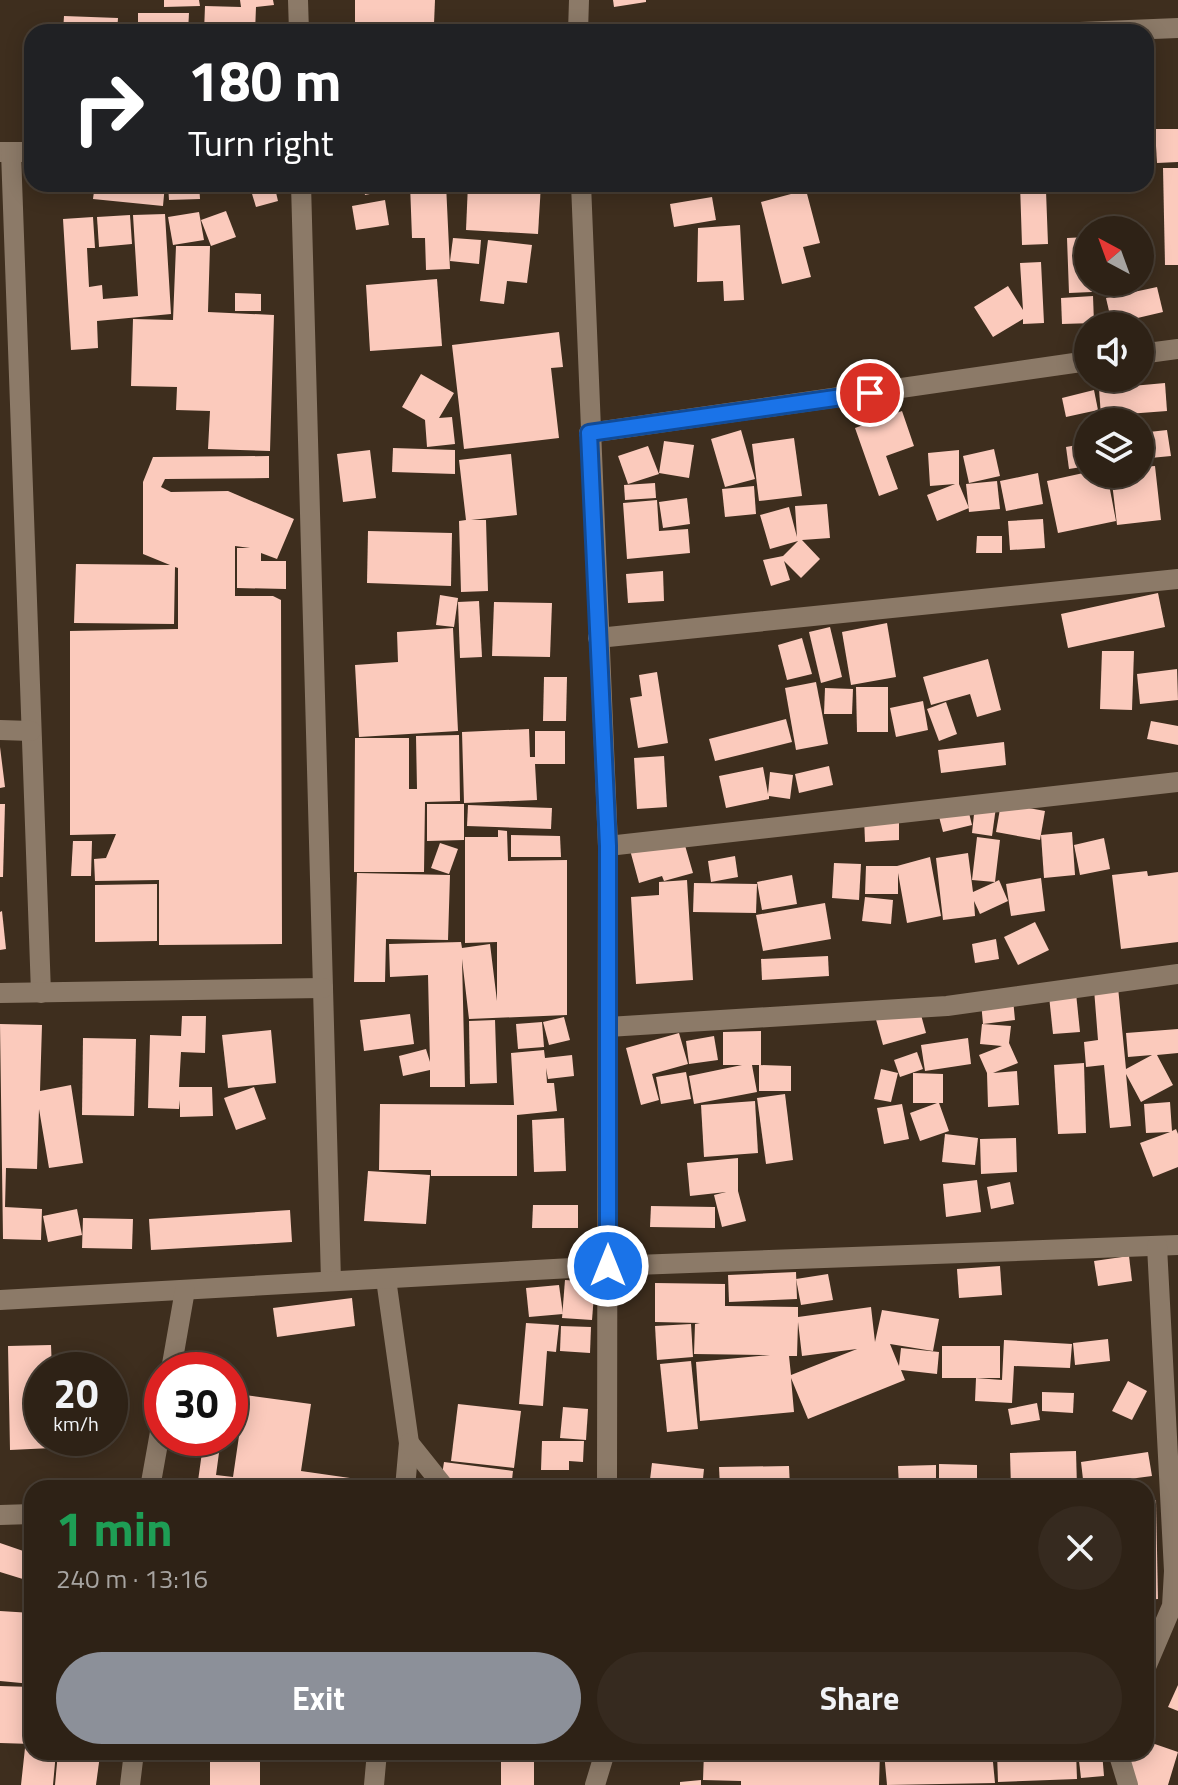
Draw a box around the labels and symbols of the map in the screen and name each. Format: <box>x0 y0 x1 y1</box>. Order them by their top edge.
north arrow <box>1074 216 1154 296</box>
pin <box>836 359 904 427</box>
position arrow <box>566 1224 650 1308</box>
speed limit sign: 30 <box>144 1352 248 1456</box>

